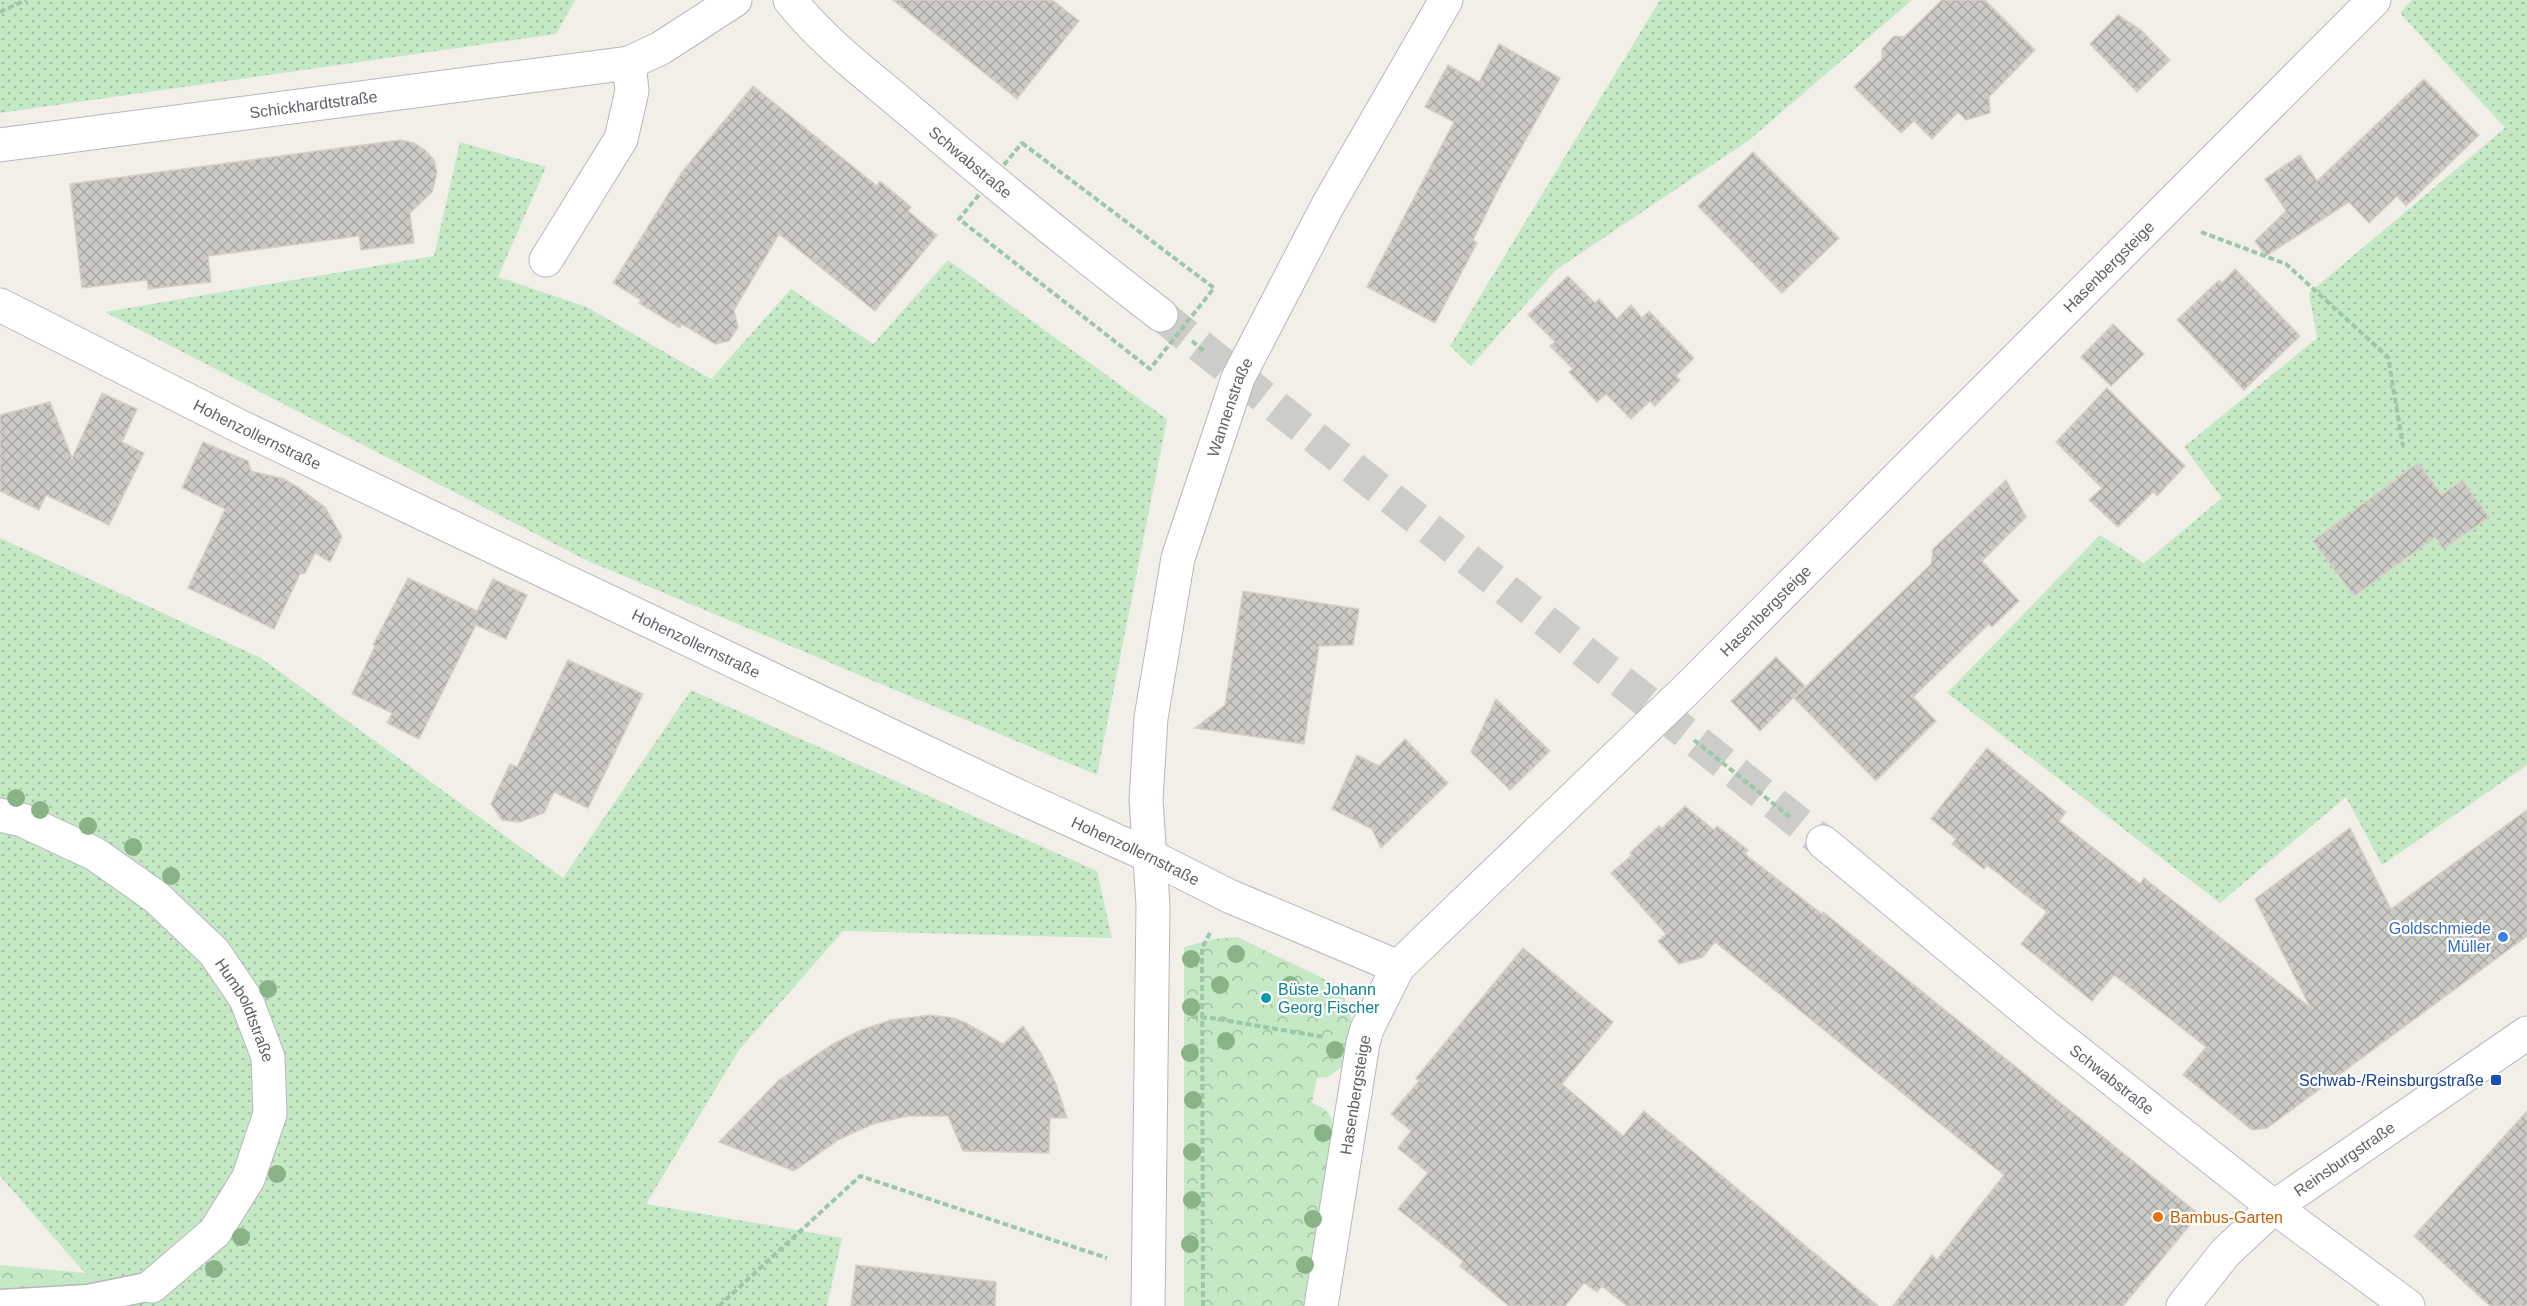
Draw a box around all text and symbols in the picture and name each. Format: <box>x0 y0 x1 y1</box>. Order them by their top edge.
street label: Schickhardtstraße <box>248 88 379 121</box>
street label: Schwabstraße <box>926 123 1015 202</box>
street label: Hasenbergsteige <box>2060 218 2158 316</box>
street label: Wannenstraße <box>1204 355 1256 459</box>
street label: Hohenzollernstraße <box>191 396 324 473</box>
street label: Hasenbergsteige <box>1717 562 1814 660</box>
street label: Hohenzollernstraße <box>629 606 763 681</box>
street label: Hohenzollernstraße <box>1069 814 1202 889</box>
place label: Goldschmiede Müller <box>2389 920 2492 955</box>
marker: Goldschmiede Müller <box>2496 930 2510 944</box>
street label: Humboldtstraße <box>212 955 277 1064</box>
place label: Büste Johann Georg Fischer <box>1278 981 1380 1016</box>
marker: Büste Johann Georg Fischer <box>1259 991 1273 1005</box>
street label: Hasenbergsteige <box>1337 1033 1374 1156</box>
street label: Schwabstraße <box>2066 1041 2157 1118</box>
place label: Schwab-/Reinsburgstraße <box>2299 1072 2484 1089</box>
marker: Schwab-/Reinsburgstraße <box>2489 1073 2503 1087</box>
street label: Reinsburgstraße <box>2291 1119 2398 1200</box>
place label: Bambus-Garten <box>2170 1209 2283 1226</box>
marker: Bambus-Garten <box>2151 1210 2165 1224</box>

